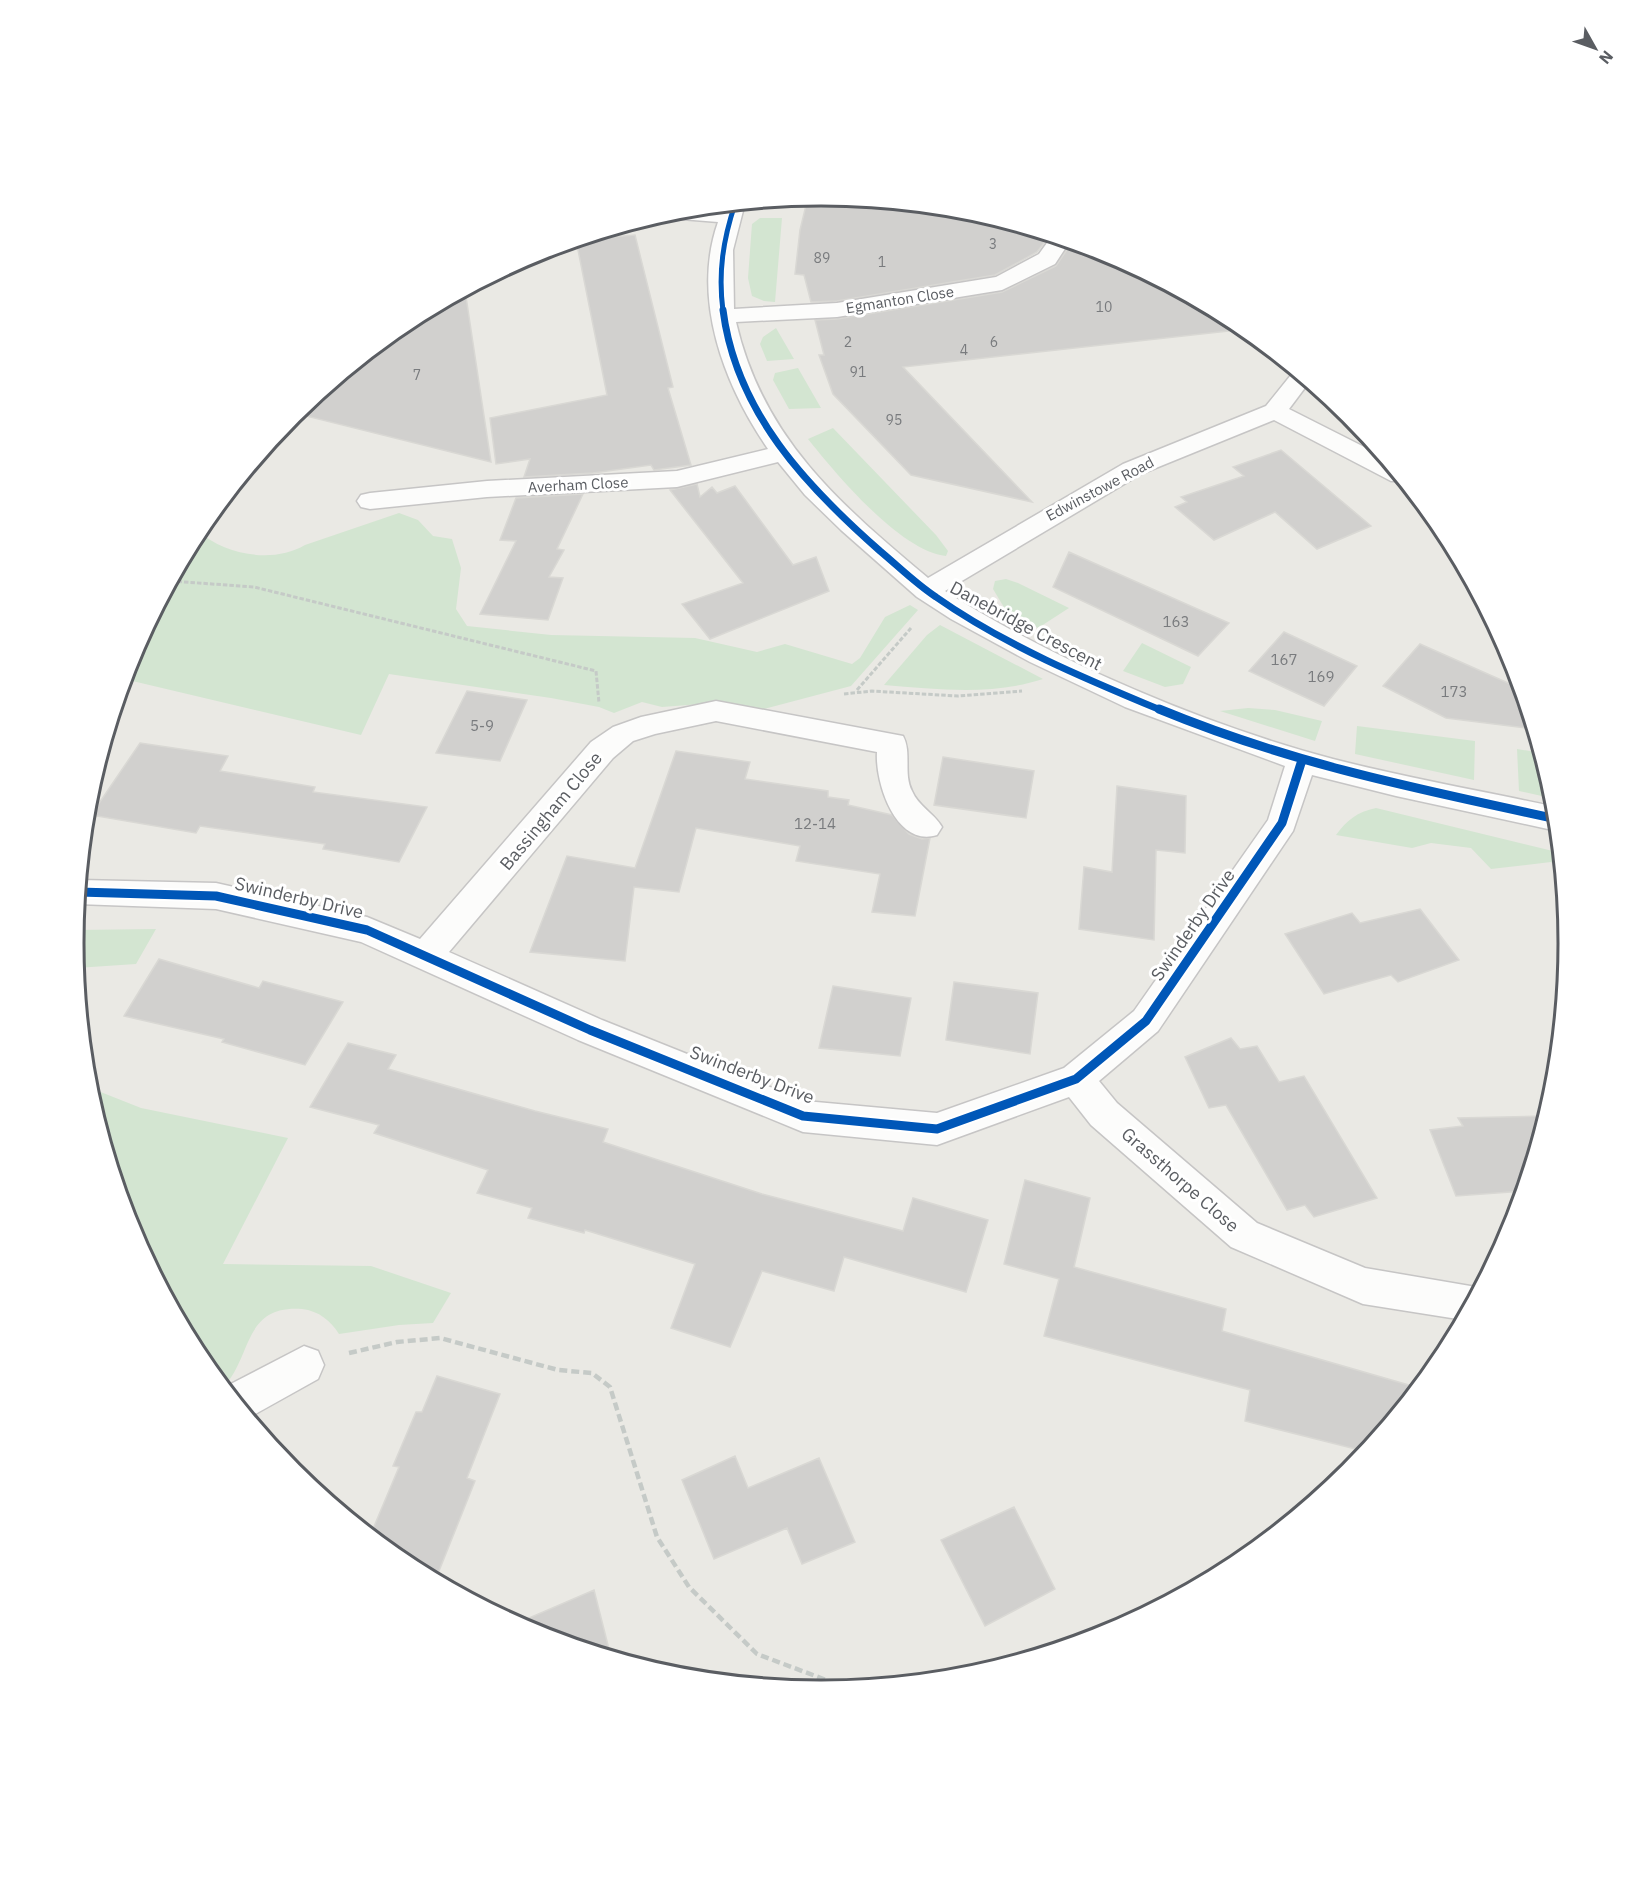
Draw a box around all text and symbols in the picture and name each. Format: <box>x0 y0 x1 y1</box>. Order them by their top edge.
north arrow <box>1565 18 1625 78</box>
text: N <box>1595 47 1618 69</box>
house number: 3 <box>989 235 997 253</box>
house number: 89 <box>814 249 830 267</box>
house number: 1 <box>878 253 886 271</box>
street label: Egmanton Close <box>844 282 955 317</box>
house number: 10 <box>1096 298 1112 316</box>
house number: 2 <box>844 333 852 351</box>
house number: 6 <box>990 333 998 351</box>
house number: 4 <box>960 341 968 359</box>
house number: 91 <box>850 363 866 381</box>
house number: 7 <box>413 366 421 384</box>
house number: 95 <box>886 411 902 429</box>
street label: Edwinstowe Road <box>1043 452 1157 525</box>
street label: Averham Close <box>527 472 629 497</box>
street label: Danebridge Crescent <box>946 576 1106 675</box>
house number: 163 <box>1162 612 1190 631</box>
house number: 167 <box>1270 650 1298 669</box>
house number: 169 <box>1307 667 1335 686</box>
house number: 173 <box>1440 682 1468 701</box>
house number: 5-9 <box>470 716 494 735</box>
street label: Bassingham Close <box>494 747 607 875</box>
house number: 12-14 <box>794 814 836 833</box>
street label: Swinderby Drive <box>1146 864 1240 985</box>
street label: Swinderby Drive <box>233 872 366 924</box>
street label: Swinderby Drive <box>687 1040 818 1109</box>
street label: Grassthorpe Close <box>1117 1122 1244 1237</box>

